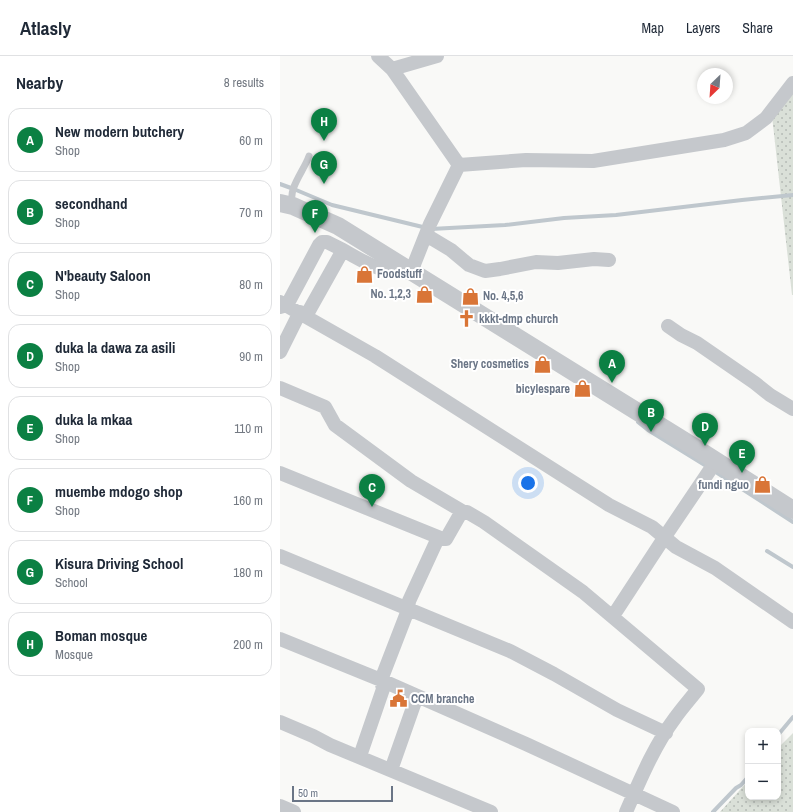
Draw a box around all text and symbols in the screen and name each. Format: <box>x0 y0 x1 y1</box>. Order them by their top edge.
text: Atlasly <box>20 15 71 41</box>
text: Map <box>642 19 664 37</box>
text: Layers <box>686 19 720 37</box>
text: Share <box>742 19 773 37</box>
north arrow <box>697 68 733 104</box>
text: Nearby <box>16 71 63 94</box>
text: 8 results <box>224 74 264 91</box>
pin: H <box>311 108 337 141</box>
text: New modern butchery <box>55 121 184 142</box>
text: A <box>26 132 34 149</box>
text: 60 m <box>239 132 263 149</box>
text: Shop <box>55 142 80 159</box>
pin: G <box>311 151 337 184</box>
text: secondhand <box>55 193 127 214</box>
pin: F <box>302 200 328 233</box>
text: B <box>26 204 34 221</box>
text: 70 m <box>239 204 263 221</box>
text: Shop <box>55 214 80 231</box>
shop icon: Foodstuff <box>354 264 374 284</box>
text: N'beauty Saloon <box>55 265 151 286</box>
place label: Foodstuff <box>377 266 422 282</box>
text: C <box>26 276 34 293</box>
text: 80 m <box>239 276 263 293</box>
shop icon: No. 1,2,3 <box>414 284 434 304</box>
text: Shop <box>55 286 80 303</box>
place label: No. 1,2,3 <box>371 286 412 302</box>
shop icon: No. 4,5,6 <box>460 286 480 306</box>
place label: No. 4,5,6 <box>483 288 524 304</box>
church icon: kkkt-dmp church <box>456 309 476 329</box>
place label: kkkt-dmp church <box>479 311 558 327</box>
text: duka la dawa za asili <box>55 337 175 358</box>
text: D <box>26 348 34 365</box>
text: 90 m <box>239 348 263 365</box>
pin: A <box>599 350 625 383</box>
shop icon: Shery cosmetics <box>532 354 552 374</box>
place label: Shery cosmetics <box>451 356 530 372</box>
text: Shop <box>55 358 80 375</box>
shop icon: bicylespare <box>573 379 593 399</box>
place label: bicylespare <box>516 381 571 397</box>
pin: B <box>638 399 664 432</box>
text: duka la mkaa <box>55 409 132 430</box>
pin: D <box>692 413 718 446</box>
text: E <box>26 420 34 437</box>
text: 110 m <box>234 420 263 437</box>
text: Shop <box>55 430 80 447</box>
pin: E <box>729 440 755 473</box>
your location <box>518 473 538 493</box>
pin: C <box>359 474 385 507</box>
shop icon: fundi nguo <box>752 475 772 495</box>
place label: fundi nguo <box>698 477 749 493</box>
text: muembe mdogo shop <box>55 481 183 502</box>
text: F <box>27 492 33 509</box>
text: 160 m <box>233 492 263 509</box>
text: Shop <box>55 502 80 519</box>
text: Kisura Driving School <box>55 553 184 574</box>
text: G <box>26 564 34 581</box>
text: 180 m <box>233 564 263 581</box>
text: School <box>55 574 88 591</box>
text: Boman mosque <box>55 625 147 646</box>
text: H <box>26 636 34 653</box>
text: 200 m <box>233 636 263 653</box>
text: Mosque <box>55 646 93 663</box>
public building icon: CCM branche <box>388 689 408 709</box>
place label: CCM branche <box>411 691 475 707</box>
map controls <box>745 728 781 800</box>
button: + <box>745 728 781 764</box>
button: − <box>745 764 781 800</box>
scale bar <box>292 784 393 803</box>
text: 50 m <box>298 786 318 800</box>

